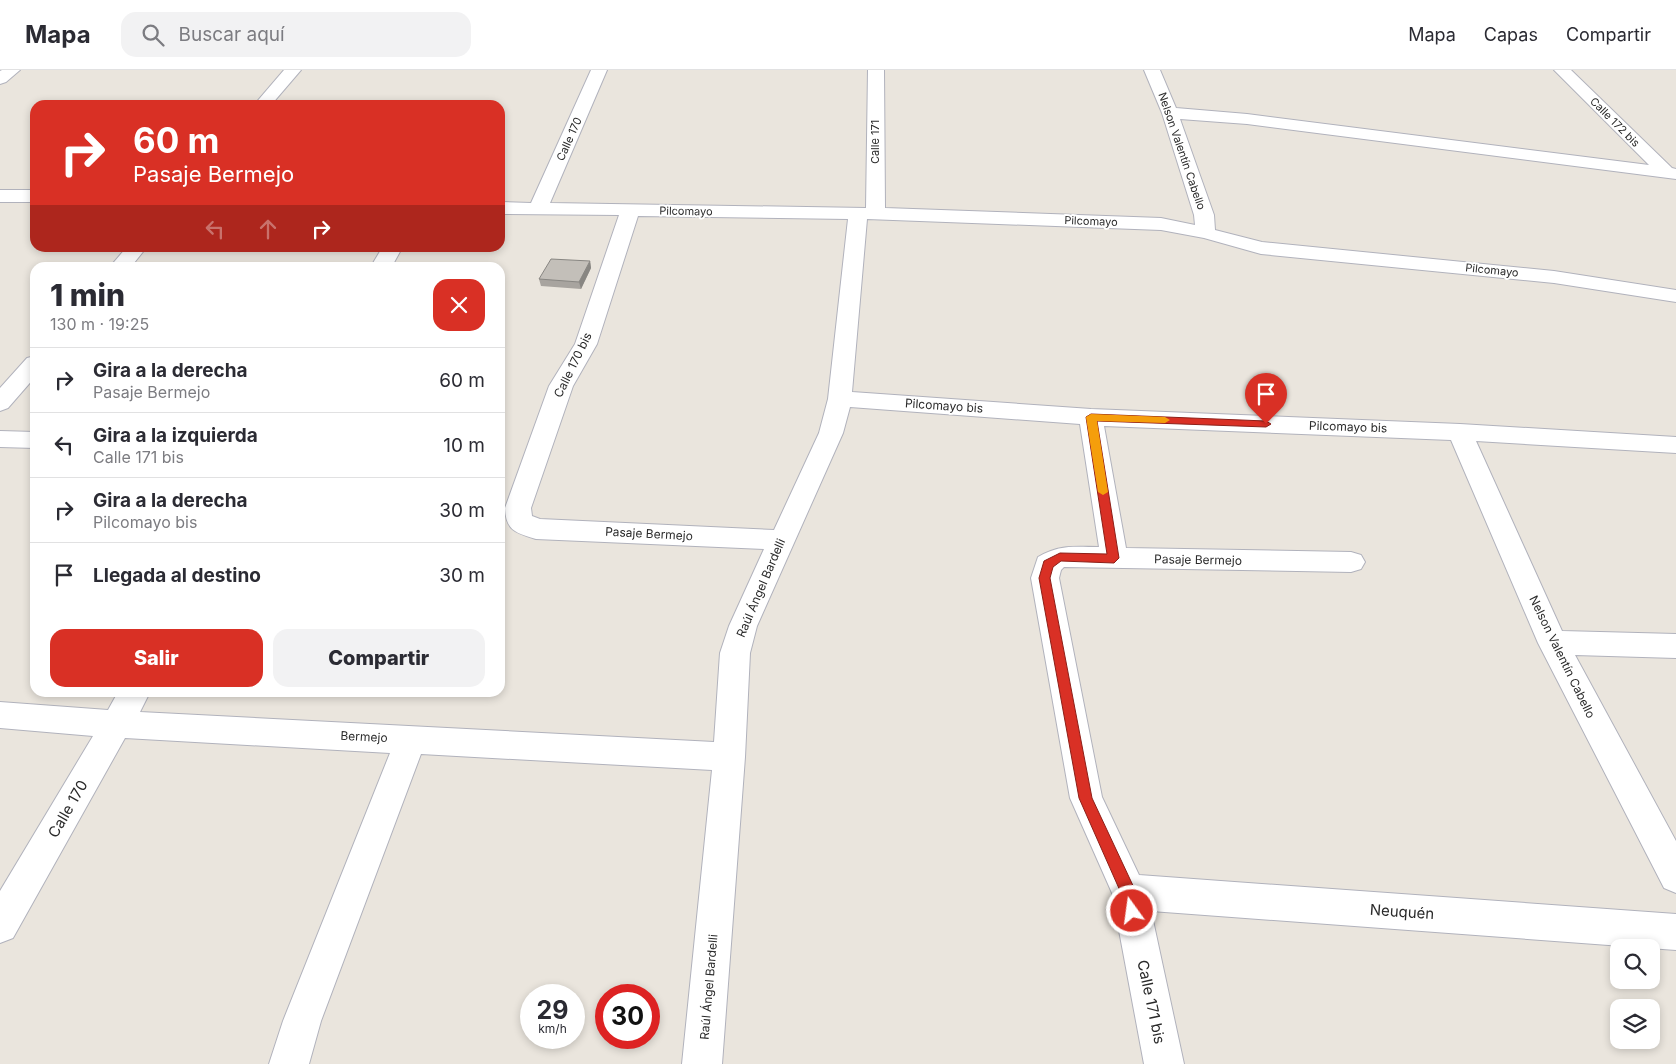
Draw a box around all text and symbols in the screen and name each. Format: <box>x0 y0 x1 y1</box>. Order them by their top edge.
search box <box>121 12 471 57</box>
text: Mapa <box>25 20 91 49</box>
icon: search <box>139 21 167 49</box>
text: Buscar aquí <box>179 23 285 46</box>
text: Mapa <box>1408 24 1456 45</box>
text: Capas <box>1484 24 1538 45</box>
text: Compartir <box>1566 24 1651 45</box>
street label: Nelson Valentín Cabello <box>1155 90 1209 212</box>
street label: Calle 172 bis <box>1587 94 1643 150</box>
street label: Calle 170 <box>553 115 585 163</box>
text: 60 m <box>133 119 220 161</box>
icon: right <box>50 120 115 185</box>
street label: Calle 171 <box>868 120 882 164</box>
text: Pasaje Bermejo <box>133 161 294 187</box>
street label: Pilcomayo <box>659 204 713 218</box>
street label: Pilcomayo <box>1064 213 1118 229</box>
icon: left <box>201 215 229 243</box>
icon: ahead <box>254 215 282 243</box>
icon: right <box>307 215 335 243</box>
street label: Pilcomayo <box>1465 260 1520 280</box>
text: 1 min <box>50 277 125 313</box>
button: close <box>433 279 485 331</box>
text: 130 m · 19:25 <box>50 314 149 334</box>
street label: Calle 170 bis <box>550 330 595 400</box>
text: Gira a la derecha <box>93 359 248 382</box>
icon: right <box>50 366 78 394</box>
text: 60 m <box>439 369 485 392</box>
pin <box>1245 373 1287 424</box>
icon: arrive <box>1252 380 1280 408</box>
text: Pasaje Bermejo <box>93 382 210 402</box>
street label: Pilcomayo bis <box>904 395 984 416</box>
street label: Pilcomayo bis <box>1309 418 1387 435</box>
text: Gira a la izquierda <box>93 424 258 447</box>
icon: left <box>50 431 78 459</box>
text: 10 m <box>443 434 485 457</box>
text: Calle 171 bis <box>93 447 184 467</box>
text: Gira a la derecha <box>93 489 248 512</box>
icon: right <box>50 496 78 524</box>
text: 30 m <box>439 499 485 522</box>
text: Pilcomayo bis <box>93 512 197 532</box>
street label: Pasaje Bermejo <box>605 524 693 543</box>
street label: Raúl Ángel Bardelli <box>733 536 788 639</box>
street label: Pasaje Bermejo <box>1154 551 1242 568</box>
icon: arrive <box>50 561 78 589</box>
text: Llegada al destino <box>93 564 261 587</box>
text: 30 m <box>439 564 485 587</box>
street label: Nelson Valentín Cabello <box>1526 593 1599 721</box>
button: Salir <box>50 629 263 687</box>
button: Compartir <box>273 629 485 687</box>
street label: Bermejo <box>340 728 388 745</box>
street label: Calle 170 <box>43 777 92 841</box>
position arrow <box>1105 884 1157 936</box>
street label: Neuquén <box>1369 900 1435 923</box>
street label: Raúl Ángel Bardelli <box>696 934 721 1040</box>
map controls <box>1610 939 1660 1049</box>
button: search <box>1610 939 1660 989</box>
street label: Calle 171 bis <box>1133 958 1170 1046</box>
speed limit sign: 30 <box>595 984 660 1049</box>
text: 29 <box>537 995 568 1025</box>
button: layers <box>1610 999 1660 1049</box>
text: km/h <box>538 1021 567 1036</box>

